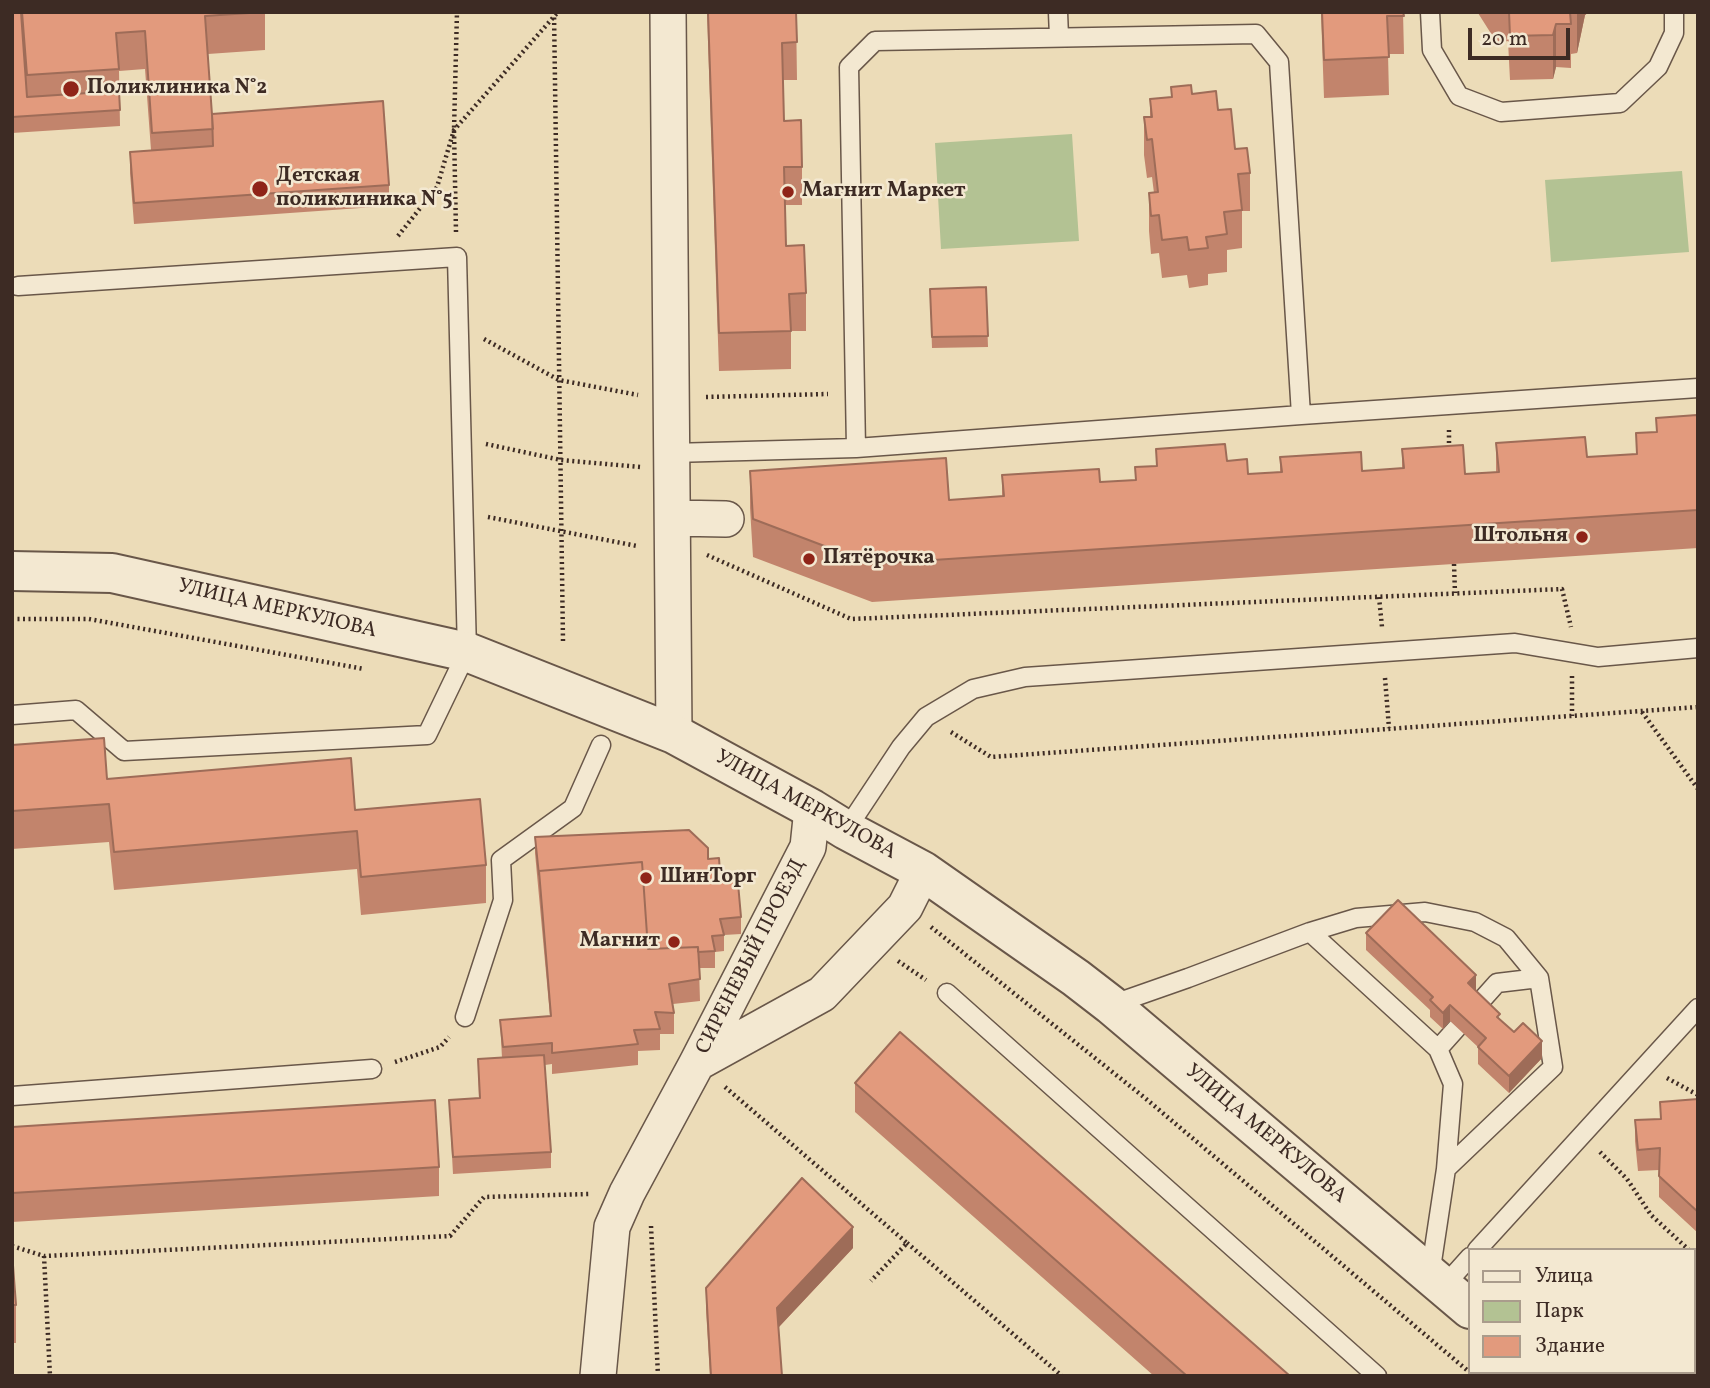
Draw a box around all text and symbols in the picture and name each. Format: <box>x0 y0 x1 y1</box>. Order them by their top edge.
scale bar <box>1472 14 1574 58</box>
text: 20 m <box>1481 25 1527 54</box>
place label: Поликлиника N˚2 <box>87 76 267 102</box>
marker: Поликлиника N˚2 <box>61 79 81 99</box>
place label: Детская поликлиника N˚5 <box>276 164 453 214</box>
marker: Детская поликлиника N˚5 <box>250 179 270 199</box>
place label: Магнит Маркет <box>802 179 966 205</box>
marker: Магнит Маркет <box>780 184 796 200</box>
place label: Штольня <box>1473 524 1568 550</box>
marker: Штольня <box>1574 529 1590 545</box>
place label: Пятёрочка <box>823 546 935 572</box>
marker: Пятёрочка <box>801 551 817 567</box>
street label: УЛИЦА МЕРКУЛОВА <box>175 575 379 645</box>
street label: УЛИЦА МЕРКУЛОВА <box>710 746 900 866</box>
street label: СИРЕНЕВЫЙ ПРОЕЗД <box>692 855 812 1059</box>
place label: ШинТорг <box>660 865 756 891</box>
marker: ШинТорг <box>638 870 654 886</box>
place label: Магнит <box>580 929 660 955</box>
marker: Магнит <box>666 934 682 950</box>
street label: УЛИЦА МЕРКУЛОВА <box>1179 1060 1351 1210</box>
legend <box>1468 1248 1696 1374</box>
text: Улица <box>1535 1262 1593 1291</box>
text: Парк <box>1535 1297 1584 1326</box>
text: Здание <box>1535 1332 1605 1361</box>

